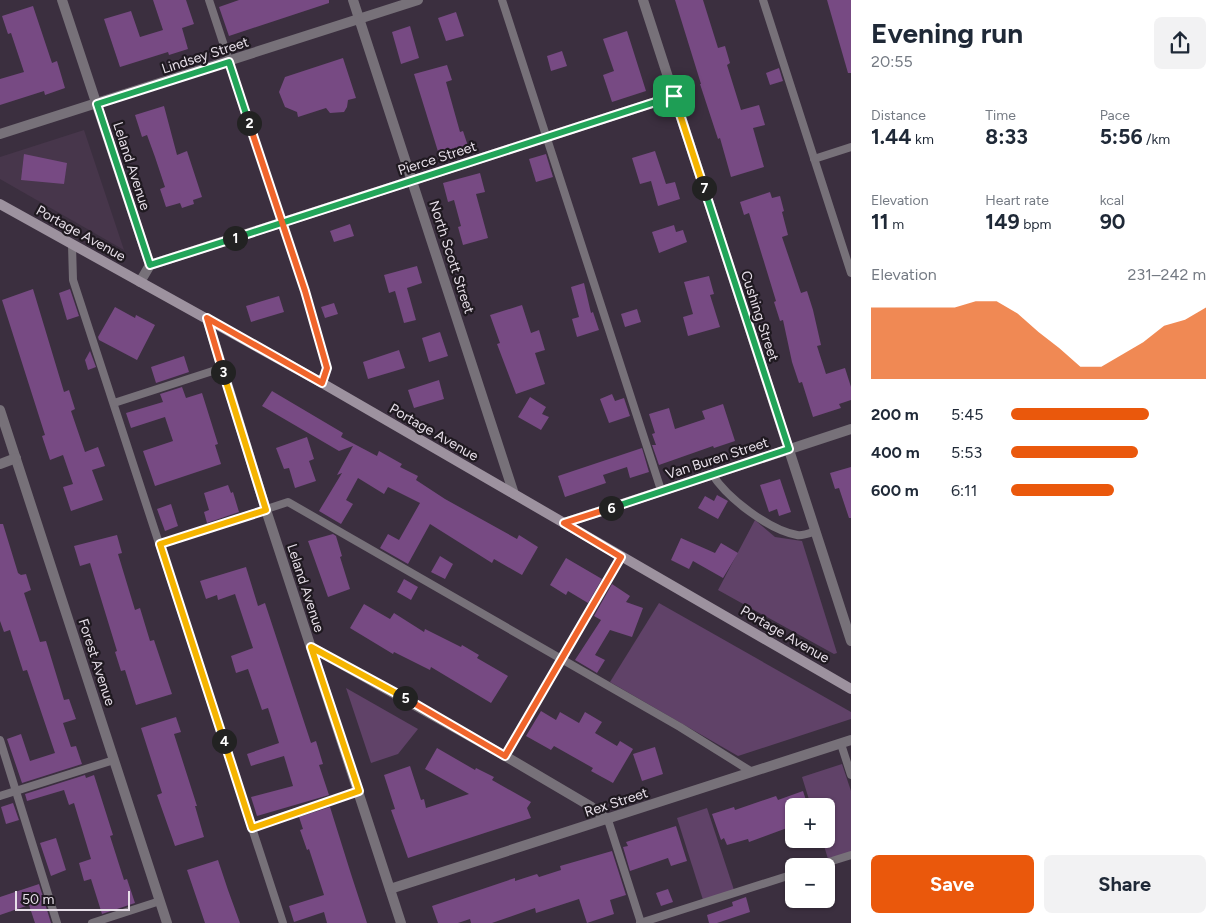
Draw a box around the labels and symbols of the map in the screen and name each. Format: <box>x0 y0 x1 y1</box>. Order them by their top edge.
street label: Lindsey Street <box>159 33 251 78</box>
pin <box>653 75 695 117</box>
pin: 2 <box>236 110 262 136</box>
street label: Leland Avenue <box>109 120 154 213</box>
street label: Pierce Street <box>396 138 479 179</box>
pin: 7 <box>692 176 716 200</box>
street label: North Scott Street <box>425 199 478 316</box>
street label: Portage Avenue <box>33 202 129 265</box>
pin: 1 <box>222 226 248 250</box>
street label: Cushing Street <box>737 269 782 364</box>
pin: 3 <box>210 360 236 384</box>
street label: Portage Avenue <box>386 400 482 465</box>
street label: Van Buren Street <box>664 434 771 483</box>
pin: 6 <box>598 496 624 520</box>
street label: Leland Avenue <box>283 542 328 635</box>
street label: Portage Avenue <box>737 602 833 667</box>
street label: Forest Avenue <box>74 616 119 708</box>
pin: 5 <box>392 686 418 710</box>
pin: 4 <box>212 728 236 754</box>
street label: Rex Street <box>582 784 650 821</box>
scale bar <box>15 888 130 911</box>

